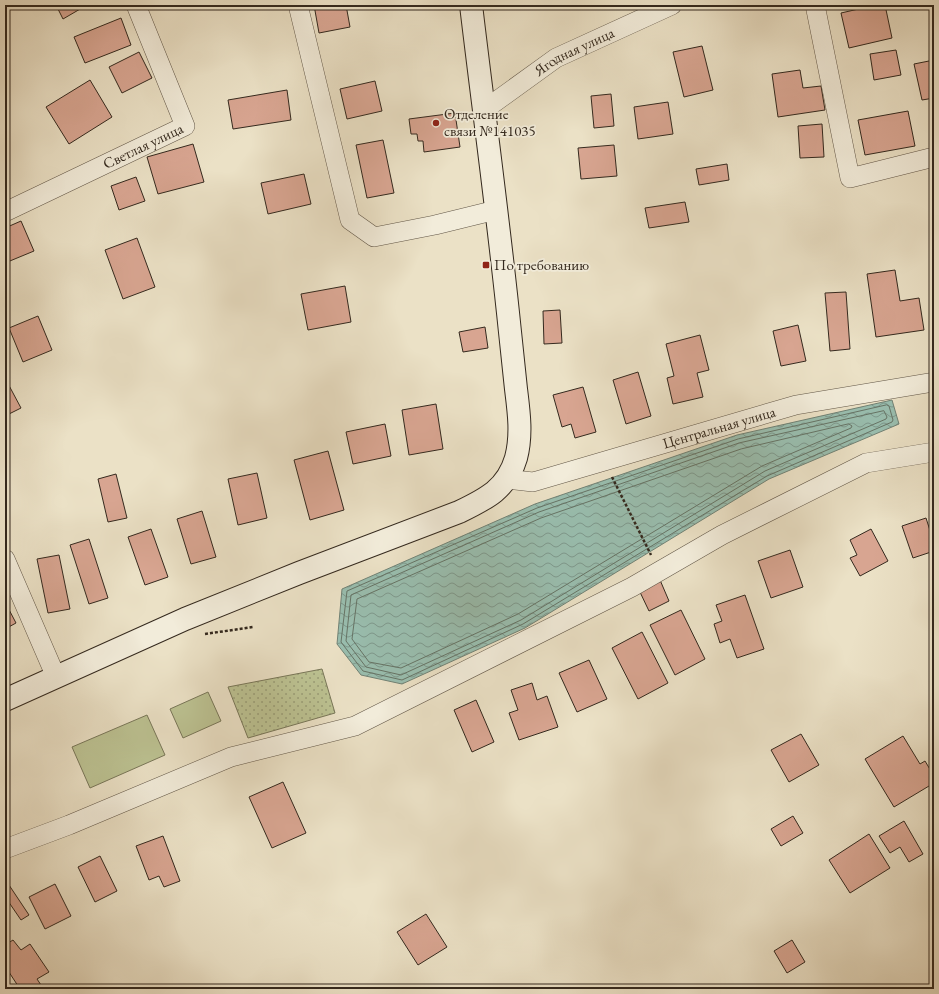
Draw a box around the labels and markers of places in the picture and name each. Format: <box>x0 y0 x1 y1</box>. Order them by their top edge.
place label: Отделение связи №141035 <box>444 104 536 140</box>
marker: Отделение связи №141035 <box>431 118 441 128</box>
place label: По требованию <box>494 255 589 274</box>
marker: По требованию <box>481 260 491 270</box>

